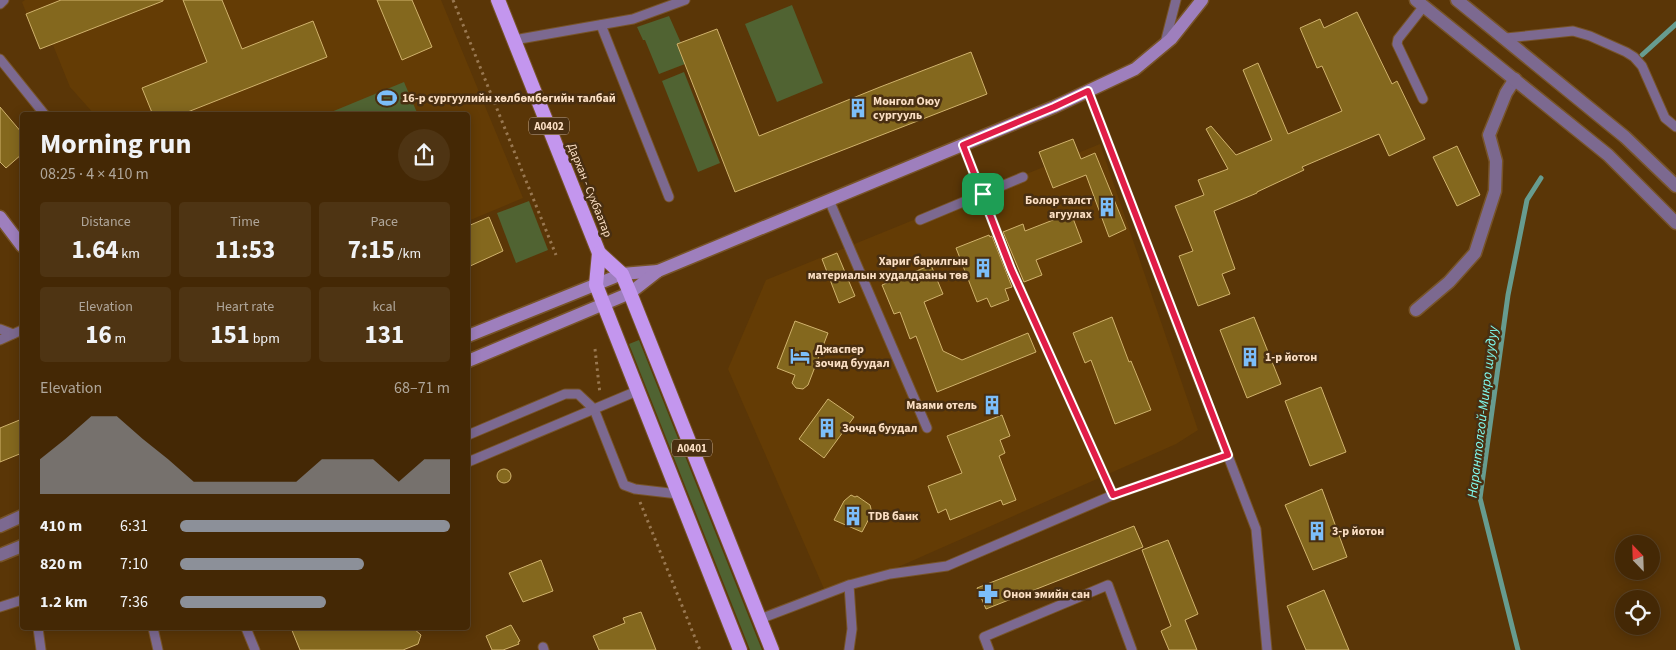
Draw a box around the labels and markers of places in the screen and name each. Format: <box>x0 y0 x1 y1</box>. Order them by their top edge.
sports icon: 16-р сургуулийн хөлбөмбөгийн талбай <box>376 87 398 109</box>
place label: 16-р сургуулийн хөлбөмбөгийн талбай <box>402 90 616 107</box>
place label: Монгол Оюу сургууль <box>873 93 941 124</box>
building icon: Монгол Оюу сургууль <box>847 97 869 119</box>
pin <box>962 173 1004 215</box>
place label: Болор талст агуулах <box>1025 192 1092 223</box>
building icon: Болор талст агуулах <box>1096 196 1118 218</box>
place label: Хариг барилгын материалын худалдааны төв <box>808 253 968 284</box>
building icon: Хариг барилгын материалын худалдааны төв <box>972 257 994 279</box>
place label: Джаспер зочид буудал <box>815 341 890 372</box>
hotel icon: Джаспер зочид буудал <box>789 345 811 367</box>
building icon: 1-р йотон <box>1239 346 1261 368</box>
place label: 1-р йотон <box>1265 349 1317 366</box>
building icon: Маями отель <box>981 394 1003 416</box>
place label: Маями отель <box>906 397 977 414</box>
building icon: Зочид буудал <box>816 417 838 439</box>
place label: Зочид буудал <box>842 420 918 437</box>
building icon: TDB банк <box>842 505 864 527</box>
place label: TDB банк <box>868 508 919 525</box>
building icon: 3-р йотон <box>1306 520 1328 542</box>
place label: 3-р йотон <box>1332 523 1384 540</box>
pharmacy icon: Онон эмийн сан <box>977 583 999 605</box>
place label: Онон эмийн сан <box>1003 586 1090 603</box>

